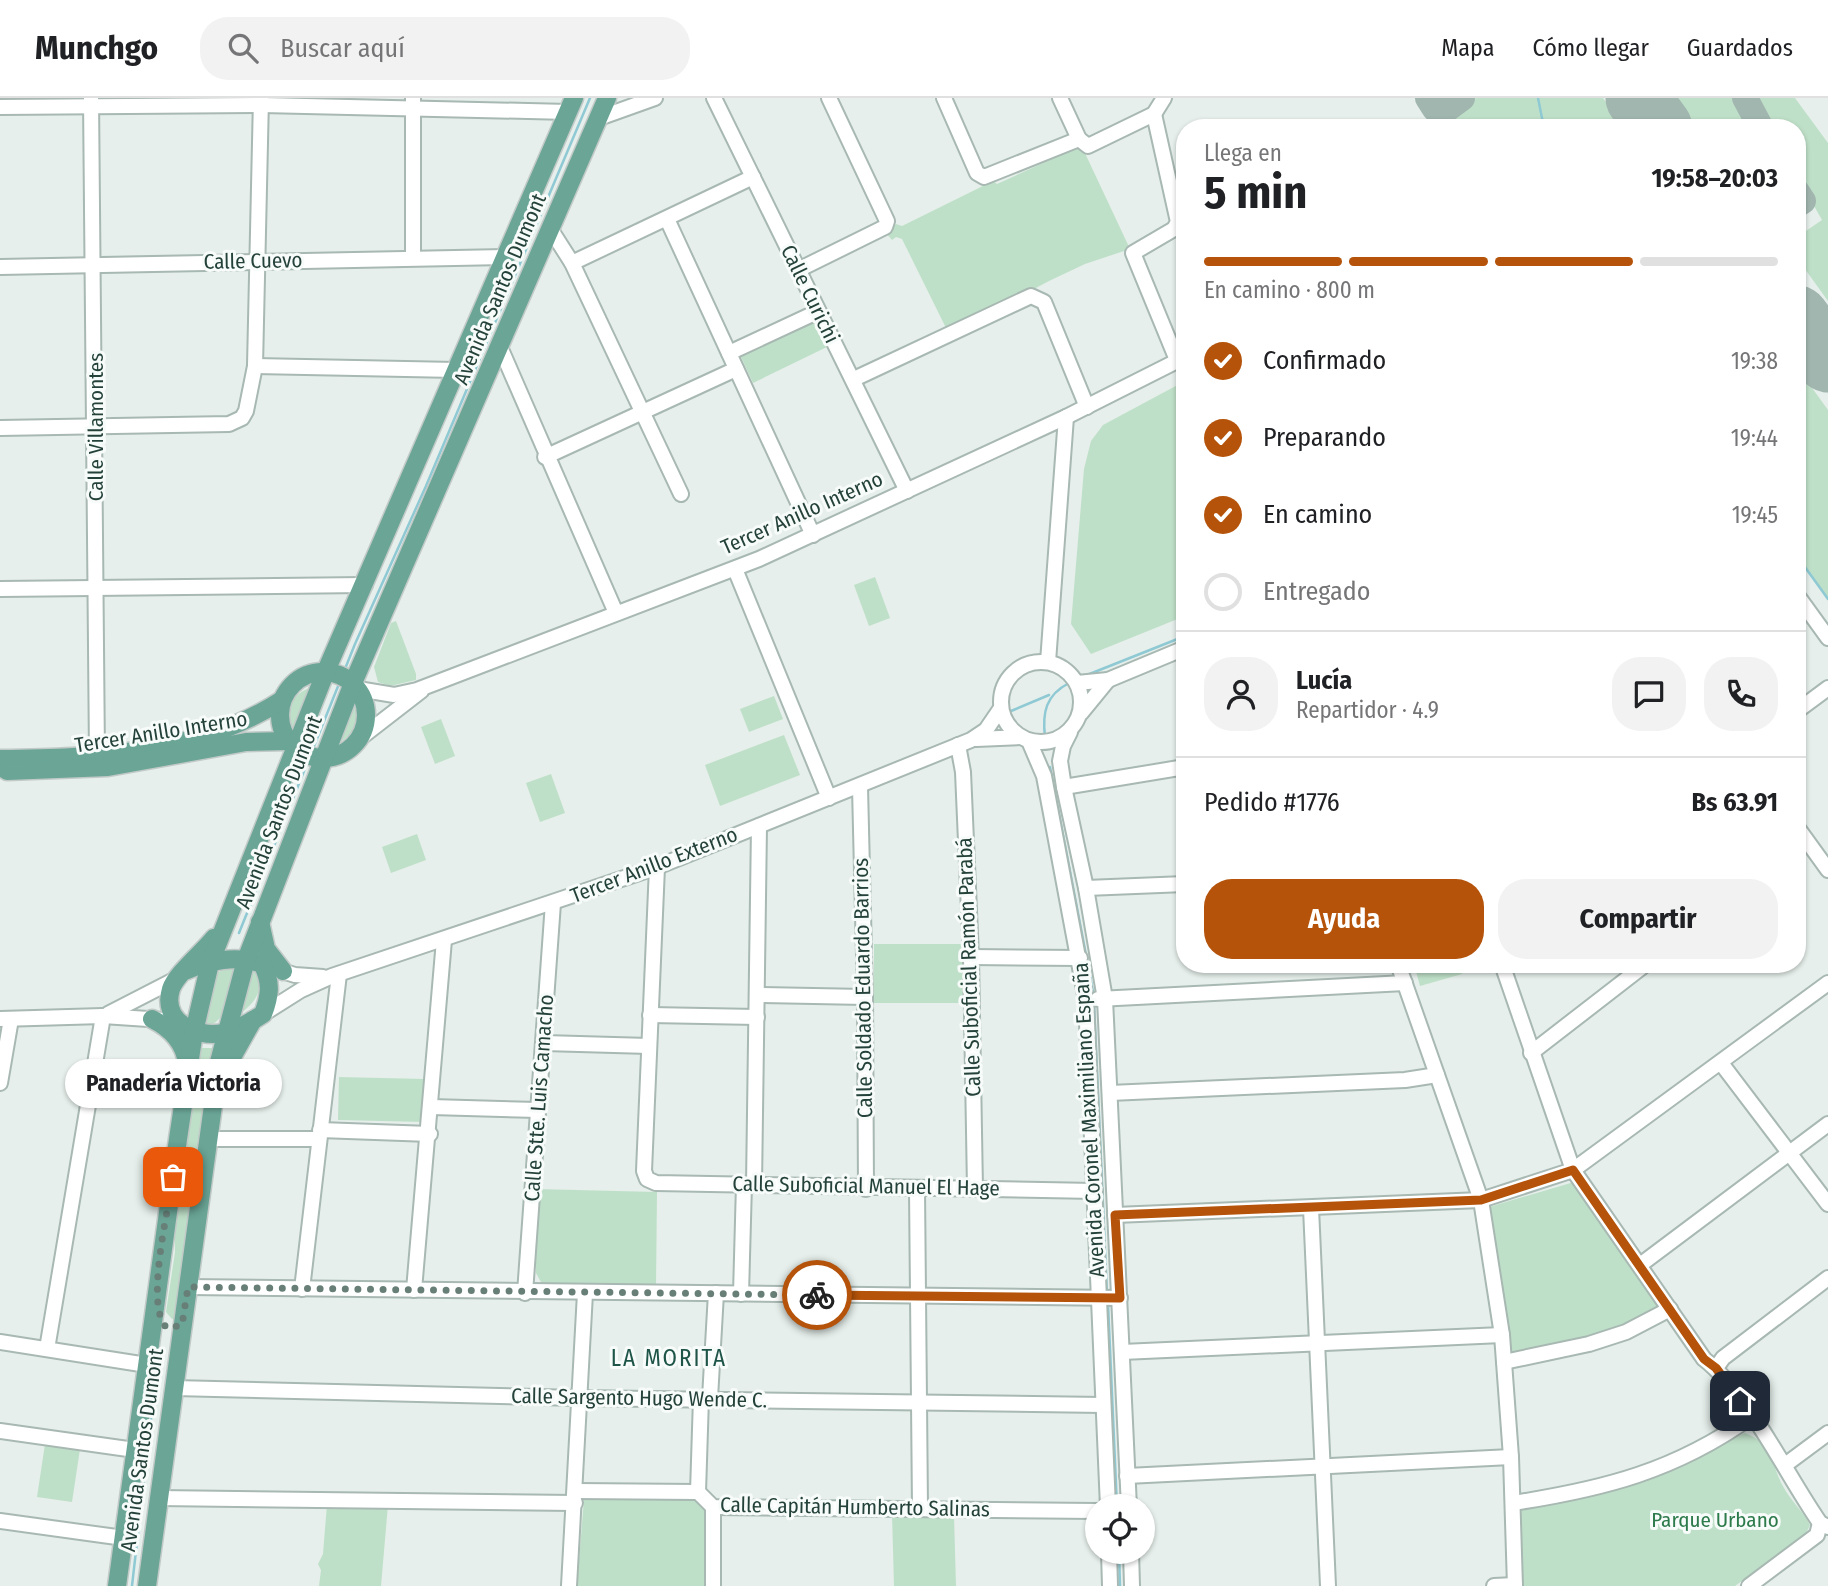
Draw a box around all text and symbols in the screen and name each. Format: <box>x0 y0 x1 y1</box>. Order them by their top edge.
search box <box>200 17 690 80</box>
text: Munchgo <box>35 28 158 68</box>
icon: search <box>224 29 262 67</box>
text: Buscar aquí <box>280 33 405 64</box>
text: Mapa <box>1441 34 1494 62</box>
text: Cómo llegar <box>1532 34 1649 62</box>
text: Guardados <box>1687 34 1793 62</box>
text: Llega en <box>1204 139 1282 167</box>
text: 19:58–20:03 <box>1651 163 1778 194</box>
text: 5 min <box>1204 165 1307 220</box>
street label: Avenida Santos Dumont <box>448 189 552 388</box>
street label: Calle Curichi <box>775 241 845 347</box>
street label: Calle Cuevo <box>203 247 303 275</box>
text: En camino · 800 m <box>1204 276 1375 304</box>
icon: check <box>1204 342 1242 380</box>
text: Confirmado <box>1263 345 1386 376</box>
text: 19:38 <box>1731 347 1778 375</box>
street label: Calle Villamontes <box>83 353 109 501</box>
icon: check <box>1204 419 1242 457</box>
text: Preparando <box>1263 422 1386 453</box>
text: 19:44 <box>1731 424 1778 452</box>
street label: Tercer Anillo Interno <box>717 466 887 560</box>
icon: check <box>1204 496 1242 534</box>
text: En camino <box>1263 499 1372 530</box>
text: 19:45 <box>1732 501 1778 529</box>
text: Entregado <box>1263 576 1370 607</box>
button: person <box>1204 657 1278 731</box>
button: chat <box>1612 657 1686 731</box>
button: phone <box>1704 657 1778 731</box>
text: Lucía <box>1296 665 1352 696</box>
text: Repartidor · 4.9 <box>1296 696 1439 724</box>
street label: Tercer Anillo Interno <box>73 706 249 758</box>
street label: Avenida Santos Dumont <box>230 711 328 912</box>
text: Pedido #1776 <box>1204 787 1340 818</box>
text: Bs 63.91 <box>1692 787 1778 818</box>
street label: Tercer Anillo Externo <box>567 821 741 909</box>
street label: Calle Suboficial Ramón Parabá <box>951 837 987 1097</box>
street label: Calle Soldado Eduardo Barrios <box>848 858 878 1118</box>
button: Ayuda <box>1204 879 1484 959</box>
button: Compartir <box>1498 879 1778 959</box>
street label: Avenida Coronel Maximiliano España <box>1068 962 1110 1278</box>
street label: Calle Stte. Luis Camacho <box>519 994 559 1202</box>
callout: Panadería Victoria <box>64 1058 282 1107</box>
text: Panadería Victoria <box>86 1069 261 1097</box>
pin <box>143 1147 203 1207</box>
icon: bag <box>154 1158 192 1196</box>
street label: Calle Suboficial Manuel El Hage <box>732 1171 1000 1201</box>
courier <box>782 1260 852 1330</box>
icon: bike <box>798 1276 836 1314</box>
district label: LA MORITA <box>611 1344 727 1372</box>
street label: Avenida Santos Dumont <box>115 1347 169 1553</box>
pin <box>1710 1371 1770 1431</box>
icon: home <box>1721 1382 1759 1420</box>
street label: Calle Sargento Hugo Wende C. <box>511 1383 767 1413</box>
street label: Calle Capitán Humberto Salinas <box>720 1492 990 1522</box>
map controls <box>1085 1494 1155 1564</box>
button: locate <box>1085 1494 1155 1564</box>
park label: Parque Urbano <box>1651 1507 1779 1533</box>

